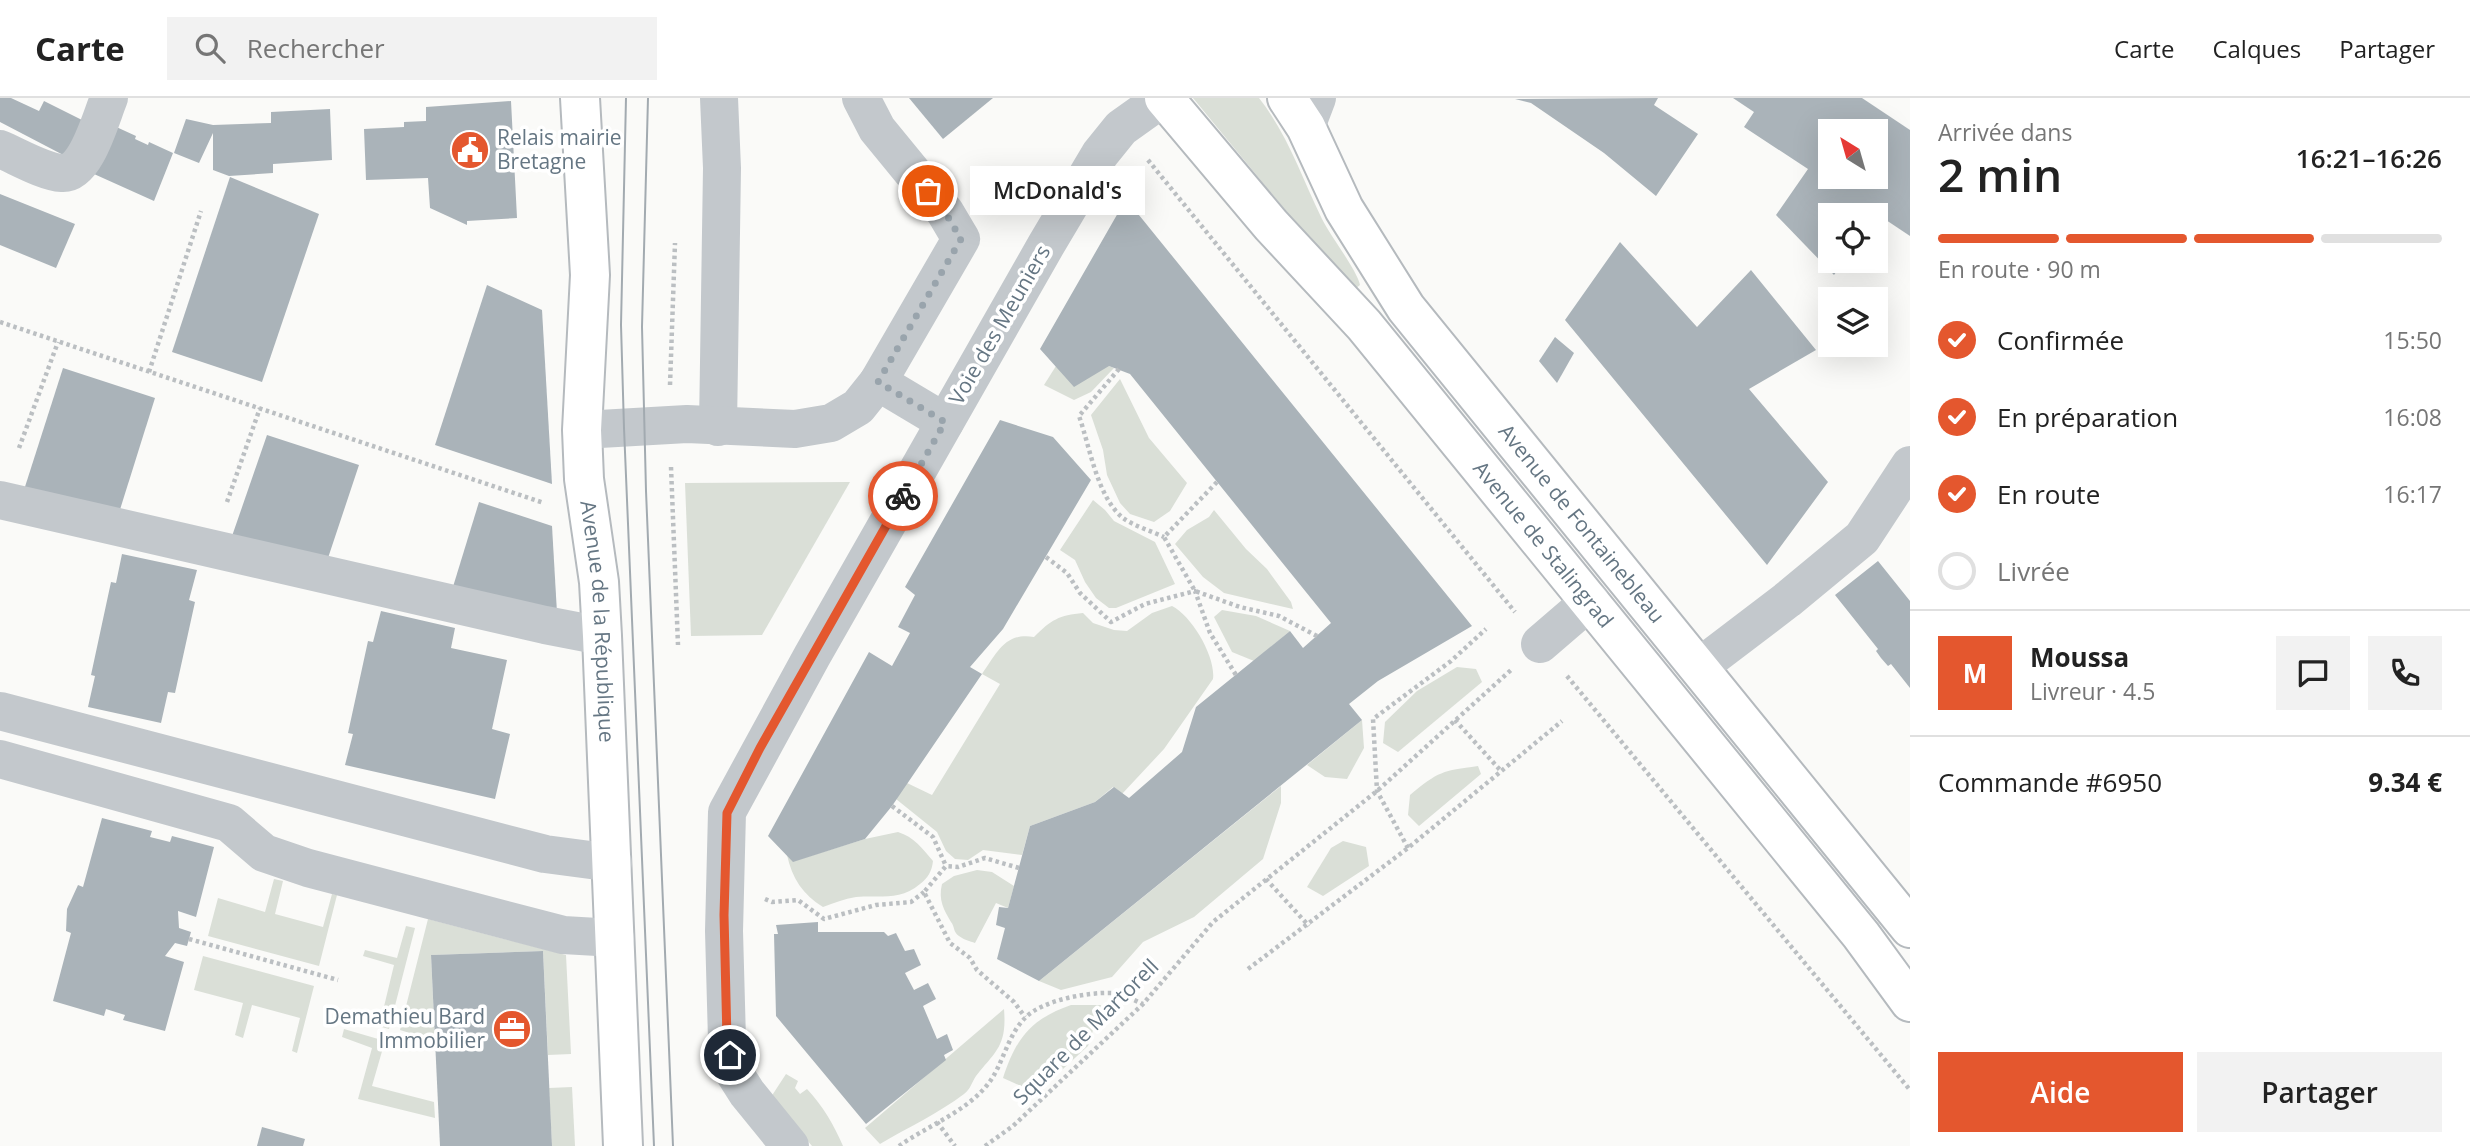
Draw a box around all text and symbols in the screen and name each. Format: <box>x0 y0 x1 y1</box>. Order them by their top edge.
search box <box>167 17 657 80</box>
text: Carte <box>35 26 125 71</box>
icon: search <box>191 29 229 67</box>
text: Rechercher <box>247 30 385 66</box>
text: Carte <box>2114 32 2174 65</box>
text: Calques <box>2212 32 2301 65</box>
text: Partager <box>2339 32 2435 65</box>
text: Arrivée dans <box>1938 116 2072 148</box>
north arrow <box>1818 119 1888 189</box>
map controls <box>1818 119 1888 357</box>
place label: Relais mairie Bretagne <box>497 123 622 175</box>
public building icon: Relais mairie Bretagne <box>449 129 491 171</box>
text: 16:21–16:26 <box>2296 140 2442 176</box>
text: 2 min <box>1938 143 2062 205</box>
pin <box>898 161 958 221</box>
callout: McDonald's <box>970 166 1145 216</box>
icon: bag <box>909 172 947 210</box>
text: McDonald's <box>993 174 1122 206</box>
button: locate <box>1818 203 1888 273</box>
street label: Voie des Meuniers <box>942 240 1056 409</box>
text: En route · 90 m <box>1938 253 2101 285</box>
button: layers <box>1818 287 1888 357</box>
icon: check <box>1938 321 1976 359</box>
text: Confirmée <box>1997 322 2124 358</box>
text: 15:50 <box>2383 324 2442 356</box>
icon: check <box>1938 398 1976 436</box>
text: En préparation <box>1997 399 2178 435</box>
text: 16:08 <box>2383 401 2442 433</box>
street label: Avenue de Fontainebleau <box>1493 418 1672 629</box>
street label: Avenue de Stalingrad <box>1467 455 1620 633</box>
courier <box>868 461 938 531</box>
icon: check <box>1938 475 1976 513</box>
text: En route <box>1997 476 2100 512</box>
icon: bike <box>884 477 922 515</box>
text: 16:17 <box>2383 478 2442 510</box>
street label: Avenue de la République <box>574 499 621 743</box>
text: Livrée <box>1997 553 2070 589</box>
button: chat <box>2276 636 2350 710</box>
button: phone <box>2368 636 2442 710</box>
text: Moussa <box>2030 639 2129 675</box>
text: M <box>1963 655 1987 691</box>
text: Livreur · 4.5 <box>2030 675 2155 707</box>
text: Commande #6950 <box>1938 764 2162 800</box>
text: 9.34 € <box>2368 764 2442 800</box>
street label: Square de Martorell <box>1006 952 1164 1110</box>
place label: Demathieu Bard Immobilier <box>324 1002 485 1054</box>
office icon: Demathieu Bard Immobilier <box>491 1008 533 1050</box>
pin <box>700 1025 760 1085</box>
icon: home <box>711 1036 749 1074</box>
button: Aide <box>1938 1052 2183 1132</box>
button: Partager <box>2197 1052 2442 1132</box>

